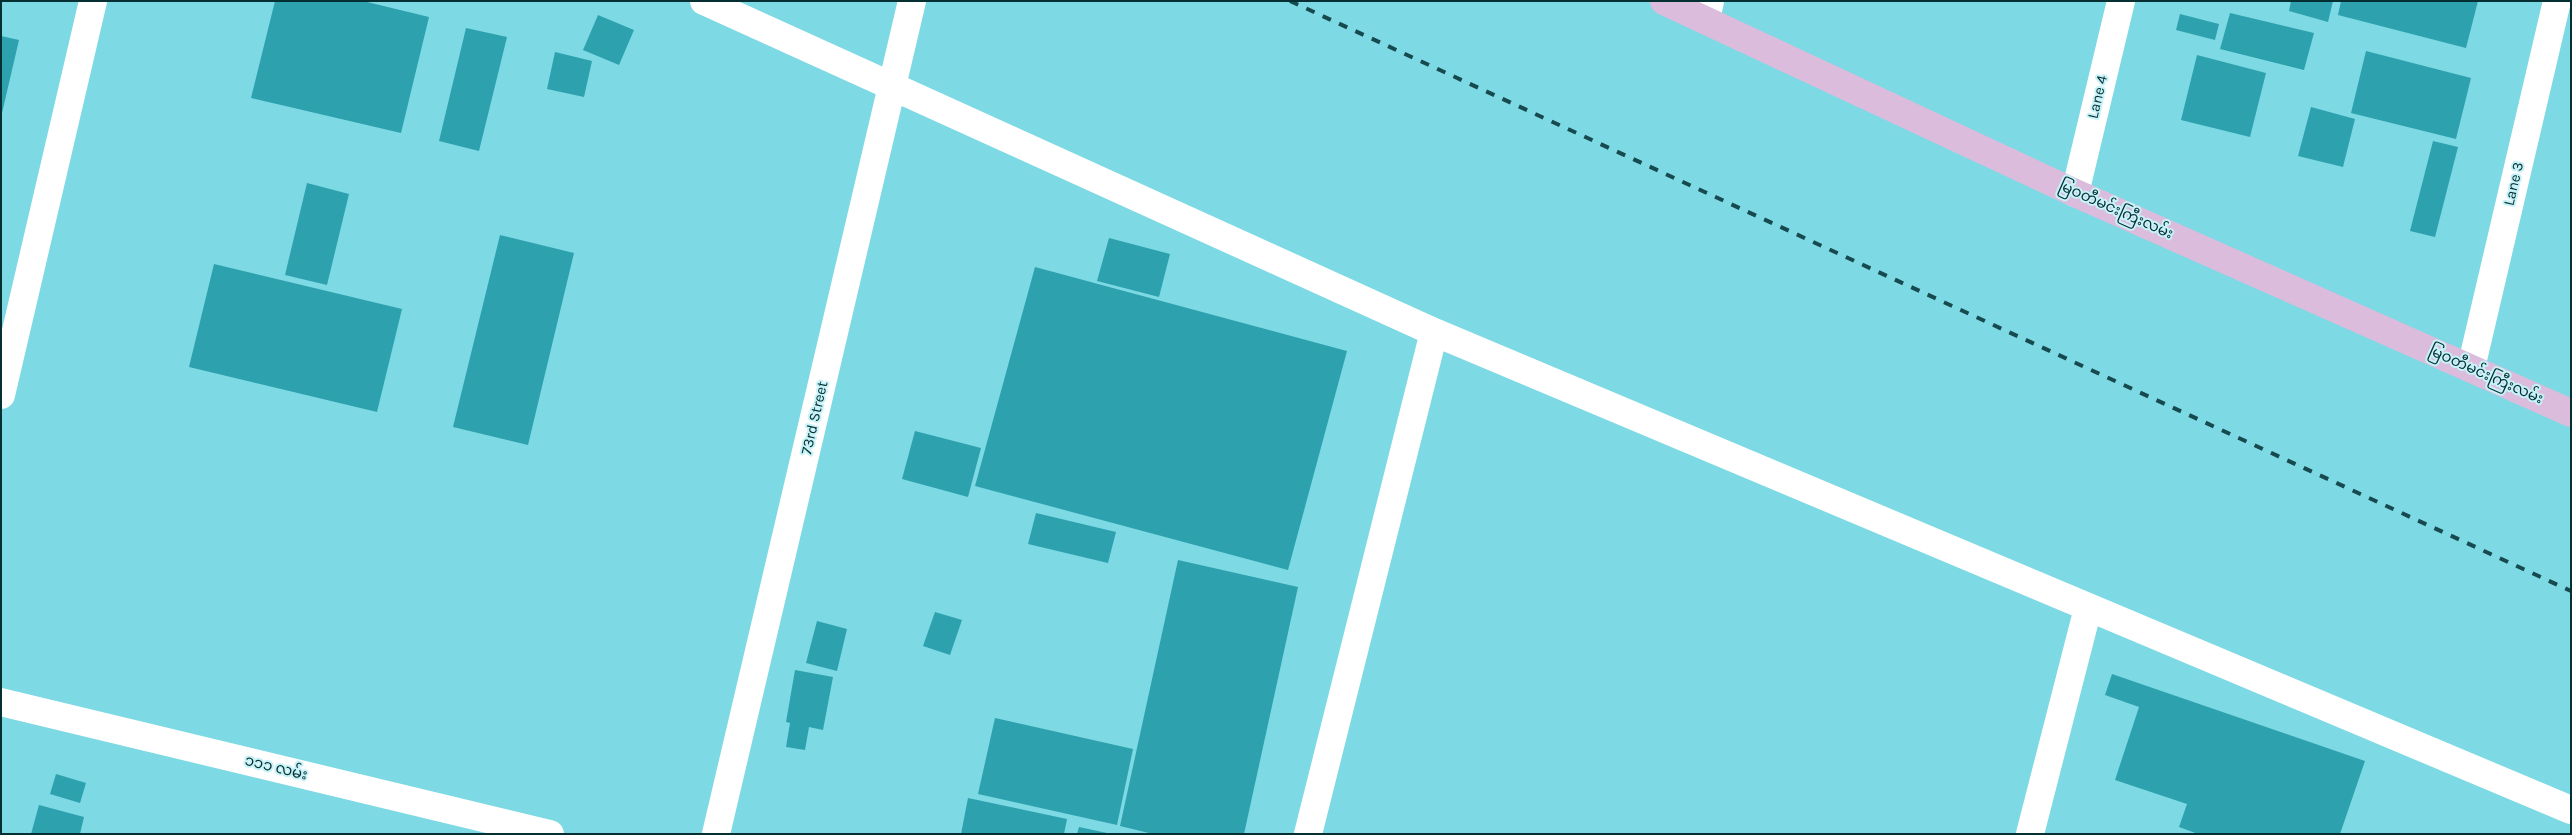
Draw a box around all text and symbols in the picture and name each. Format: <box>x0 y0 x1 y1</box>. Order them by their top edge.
street label: Lane 4 <box>2084 74 2112 120</box>
street label: Lane 3 <box>2500 160 2528 208</box>
street label: မြဝတီမင်းကြီးလမ်း <box>2056 177 2176 243</box>
street label: မြဝတီမင်းကြီးလမ်း <box>2426 342 2546 408</box>
street label: 73rd Street <box>798 379 832 457</box>
street label: ၁၁၁ လမ်း <box>243 752 309 784</box>

